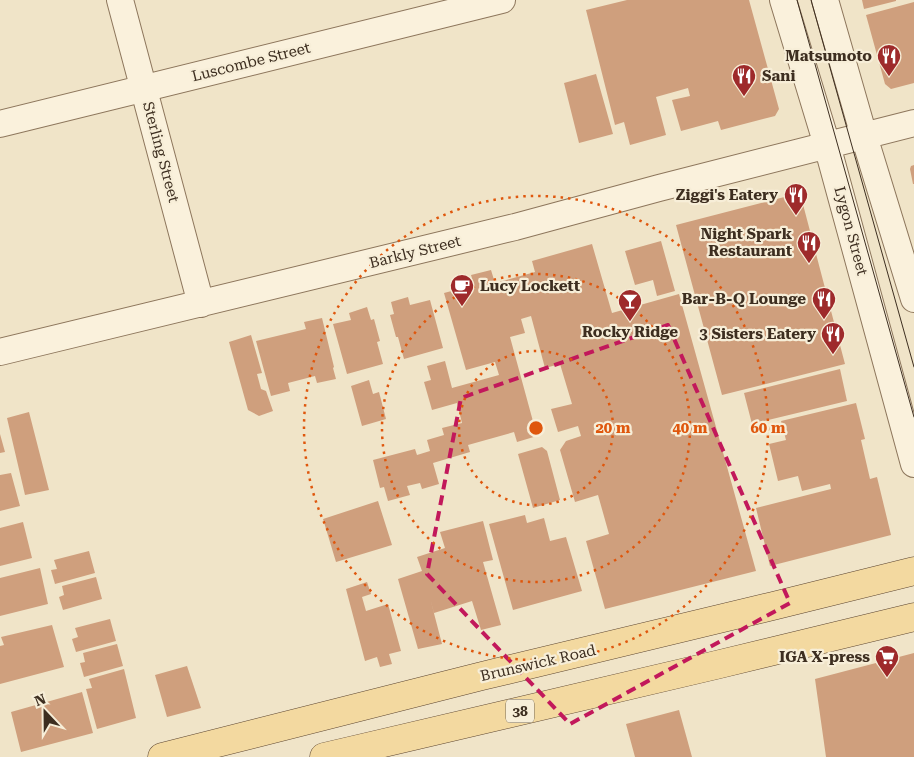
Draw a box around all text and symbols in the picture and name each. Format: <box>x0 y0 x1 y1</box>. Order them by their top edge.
street label: Luscombe Street <box>190 38 312 85</box>
restaurant icon: Matsumoto <box>876 43 902 77</box>
place label: Matsumoto <box>785 47 872 65</box>
restaurant icon: Sani <box>731 63 757 97</box>
place label: Sani <box>762 67 795 85</box>
street label: Sterling Street <box>139 100 183 205</box>
restaurant icon: Ziggi's Eatery <box>783 182 809 216</box>
street label: Lygon Street <box>830 184 872 278</box>
place label: Ziggi's Eatery <box>676 186 778 204</box>
place label: Night Spark Restaurant <box>701 225 793 260</box>
restaurant icon: Night Spark Restaurant <box>796 230 822 264</box>
street label: Barkly Street <box>367 232 463 272</box>
cafe icon: Lucy Lockett <box>449 273 475 307</box>
place label: Lucy Lockett <box>480 277 580 295</box>
restaurant icon: Bar-B-Q Lounge <box>811 286 837 320</box>
bar icon: Rocky Ridge <box>617 288 643 322</box>
place label: Bar-B-Q Lounge <box>682 290 806 308</box>
restaurant icon: 3 Sisters Eatery <box>820 321 846 355</box>
place label: Rocky Ridge <box>582 323 678 341</box>
place label: 3 Sisters Eatery <box>699 325 816 343</box>
centre of rings <box>527 419 545 437</box>
text: 20 m <box>595 419 631 437</box>
text: 40 m <box>672 419 708 437</box>
text: 60 m <box>750 419 786 437</box>
street label: Brunswick Road <box>478 641 598 685</box>
supermarket icon: IGA X-press <box>874 644 900 678</box>
place label: IGA X-press <box>779 648 870 666</box>
north arrow <box>20 687 70 737</box>
text: N <box>32 690 48 709</box>
road number: 38 <box>506 699 534 722</box>

